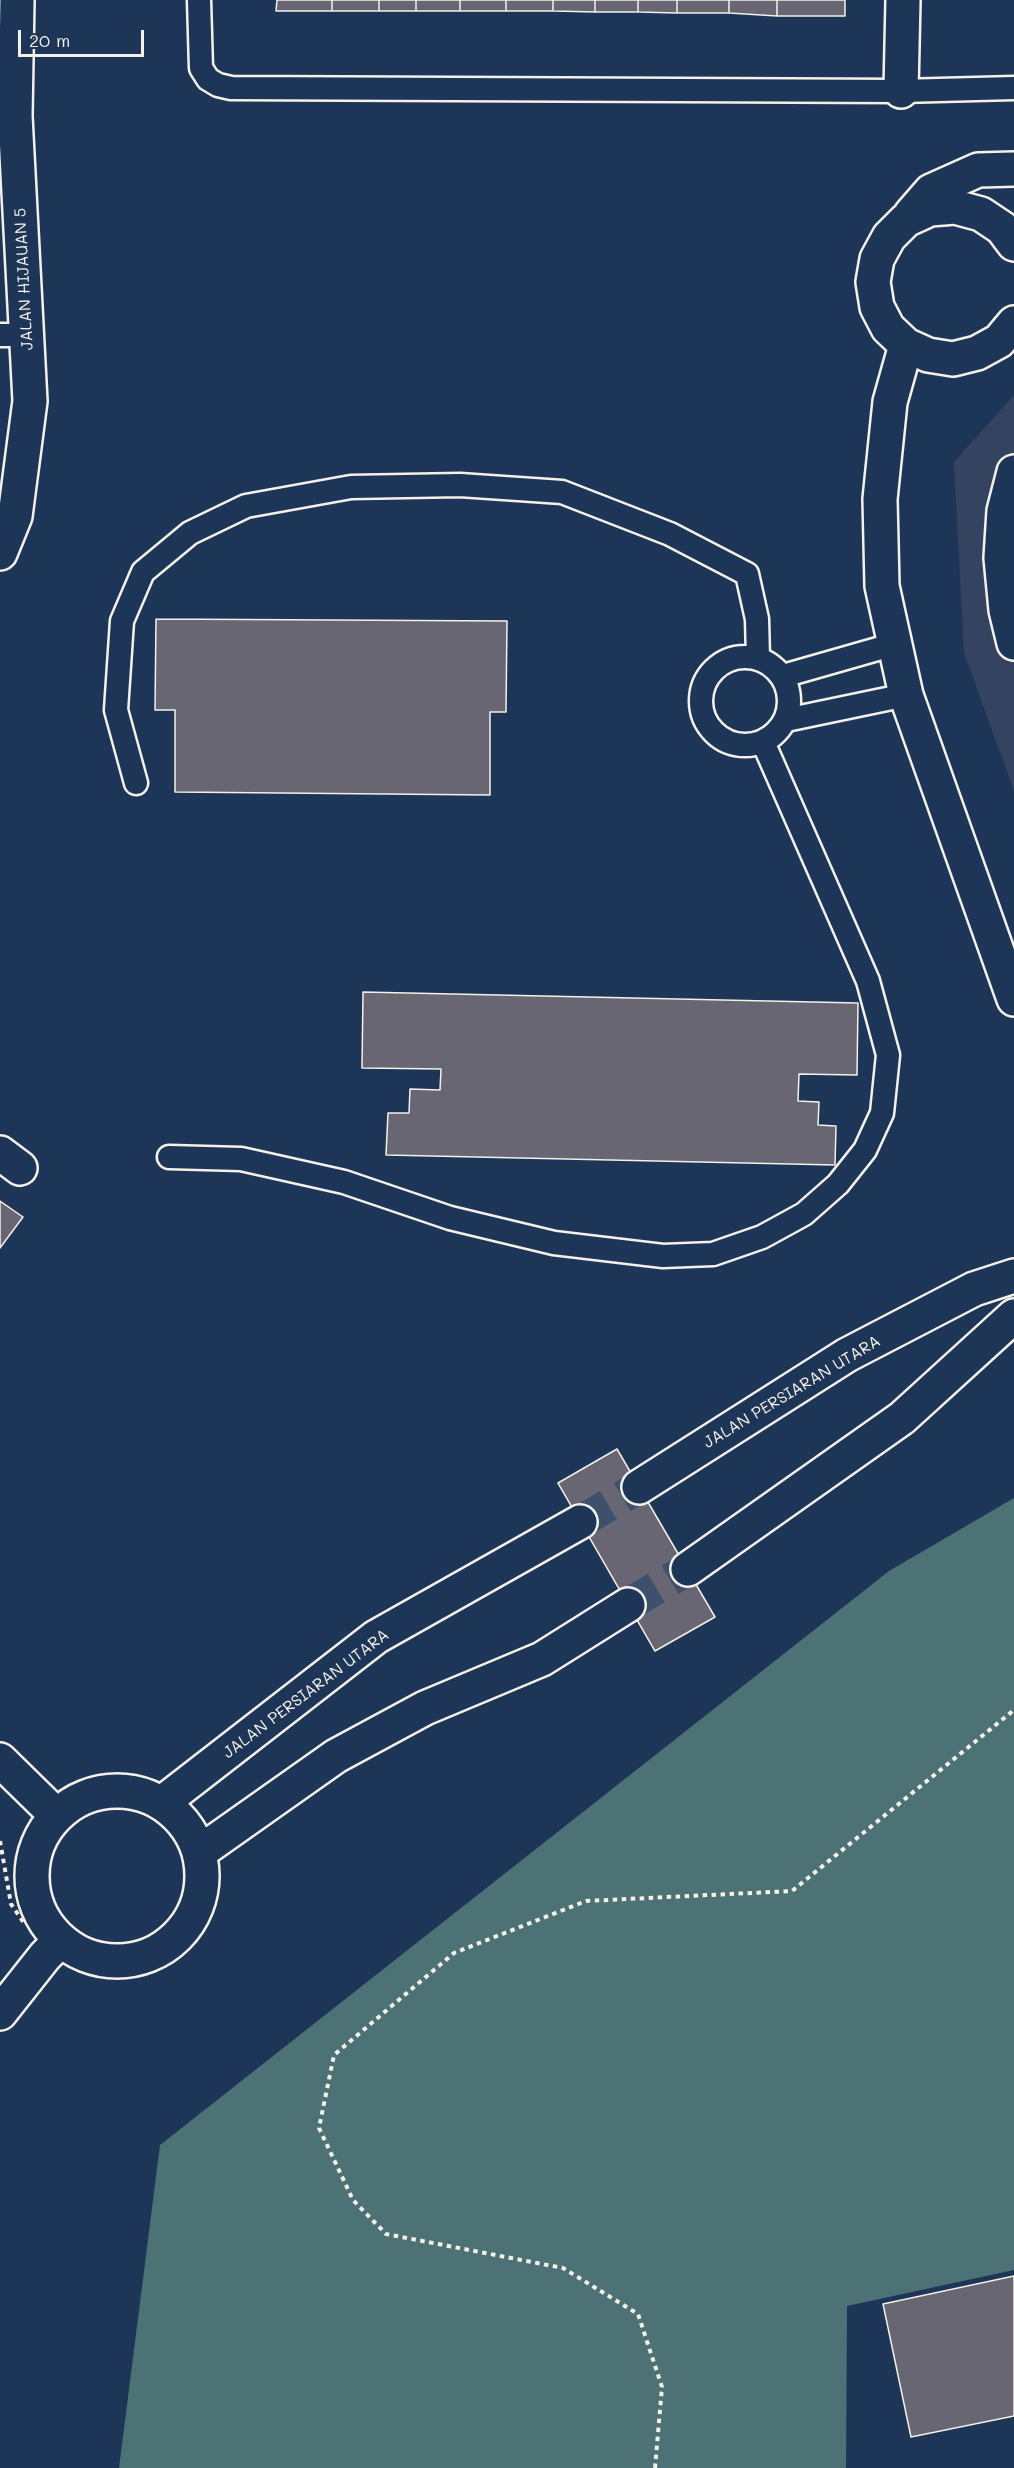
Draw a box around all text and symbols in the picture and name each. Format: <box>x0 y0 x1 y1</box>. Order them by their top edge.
scale bar <box>21 18 147 56</box>
text: 20 m <box>29 28 70 52</box>
street label: JALAN HIJAUAN 5 <box>11 207 37 351</box>
street label: JALAN PERSIARAN UTARA <box>700 1332 884 1452</box>
street label: JALAN PERSIARAN UTARA <box>219 1625 393 1763</box>

